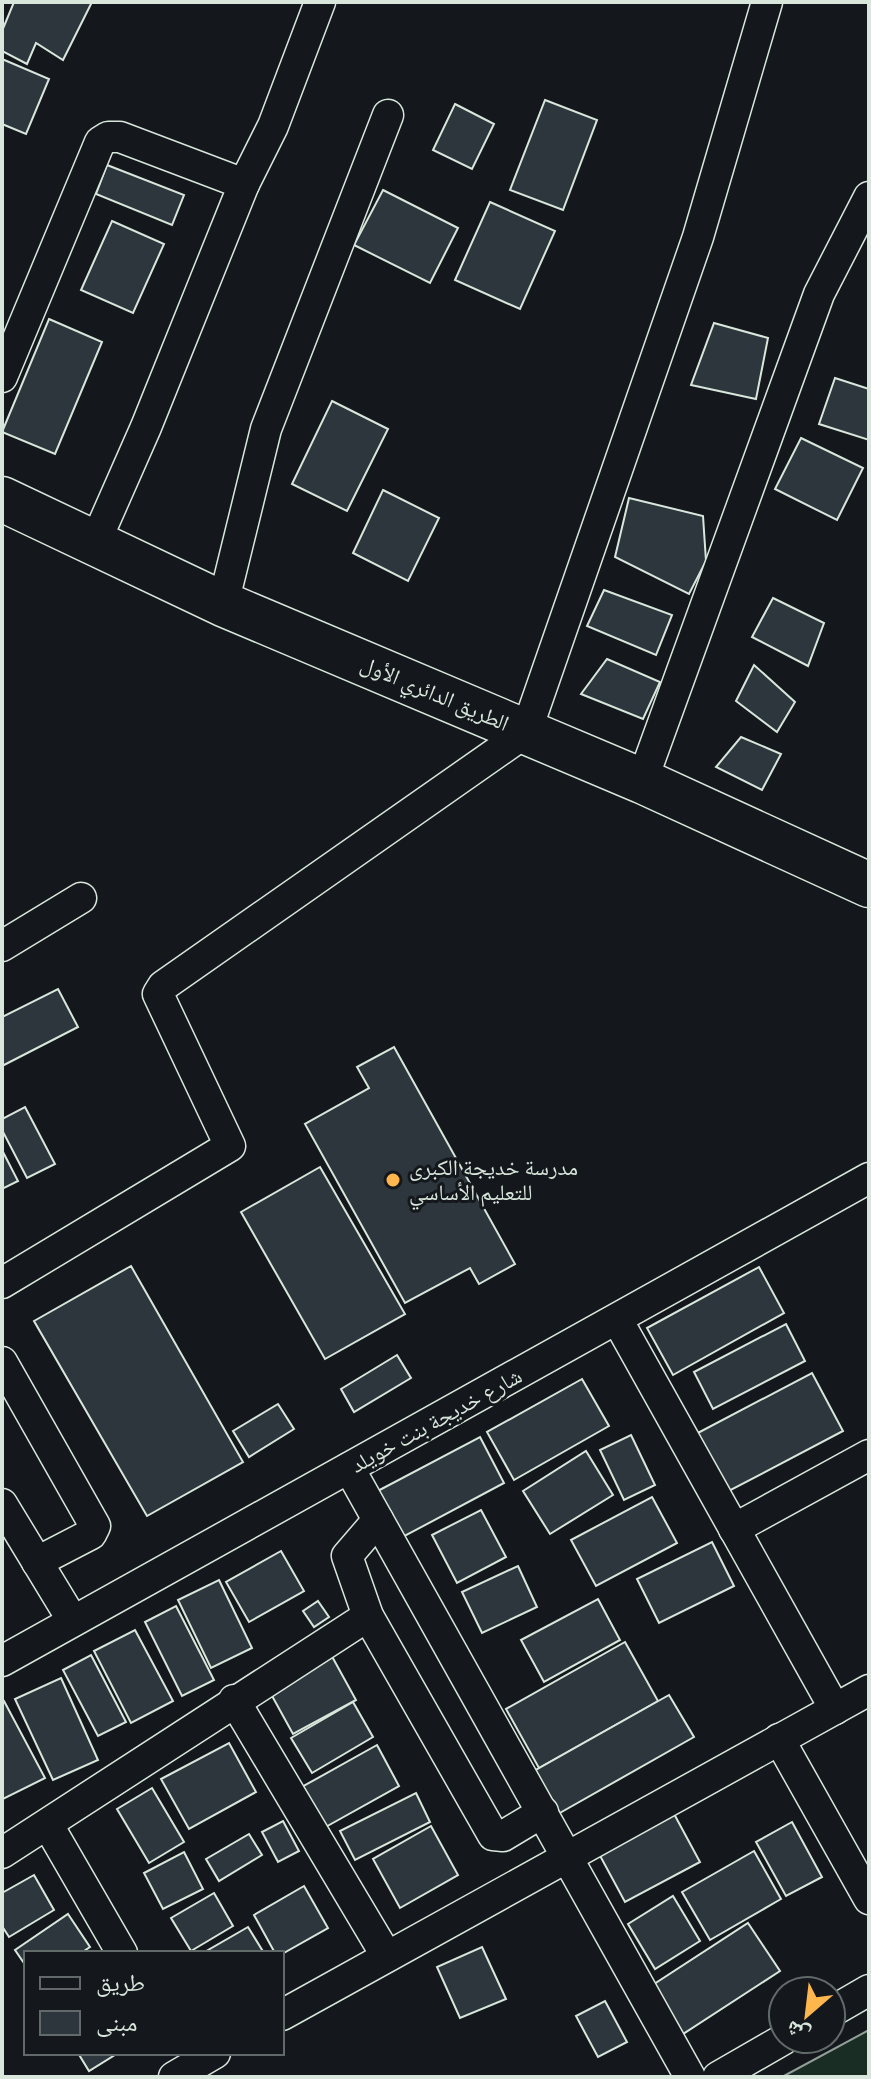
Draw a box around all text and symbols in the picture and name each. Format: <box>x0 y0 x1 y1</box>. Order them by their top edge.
street label: الطريق الدائري الأول <box>355 650 513 740</box>
place label: مدرسة خديجة الكبرى للتعليم الأساسي <box>409 1154 578 1210</box>
marker: مدرسة خديجة الكبرى للتعليم الأساسي <box>384 1171 402 1189</box>
street label: شارع خديجة بنت خويلد <box>346 1362 527 1479</box>
legend <box>24 1951 284 2055</box>
text: طريق <box>96 1969 145 1997</box>
north arrow <box>767 1975 847 2055</box>
text: مبنى <box>96 2009 137 2037</box>
text: ش <box>781 2015 814 2050</box>

